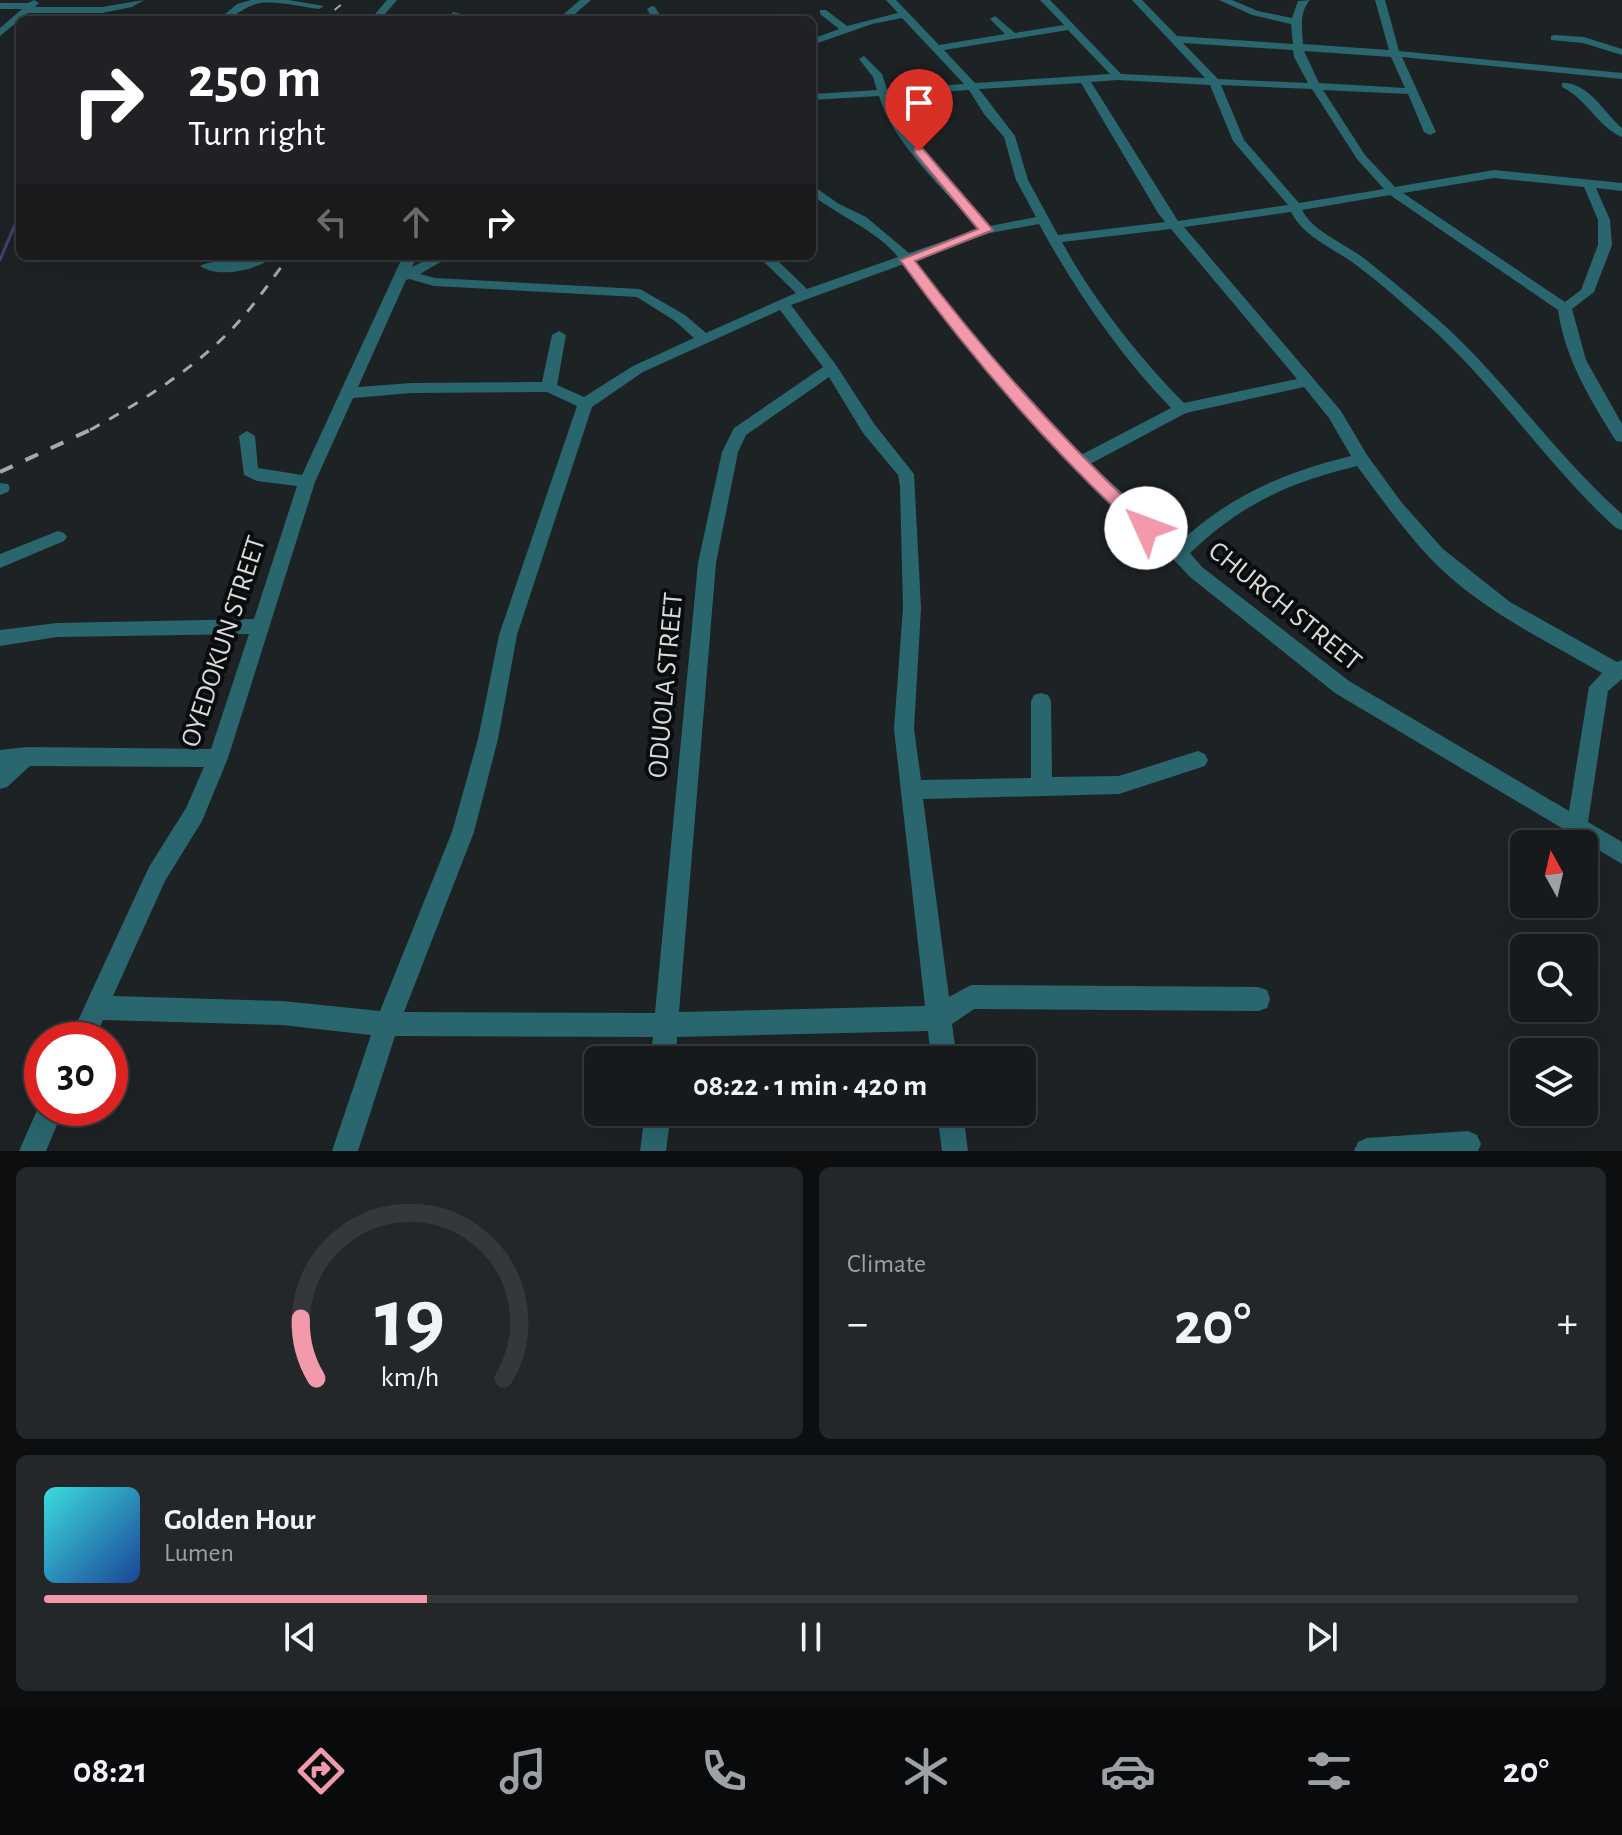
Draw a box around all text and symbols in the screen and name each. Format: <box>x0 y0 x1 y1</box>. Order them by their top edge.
icon: right <box>56 48 160 152</box>
text: 250 m <box>188 51 321 107</box>
pin <box>885 69 953 151</box>
icon: arrive <box>897 81 941 125</box>
text: Turn right <box>188 116 325 152</box>
icon: left <box>310 200 354 244</box>
icon: ahead <box>394 200 438 244</box>
icon: right <box>478 200 522 244</box>
position arrow <box>1104 486 1188 570</box>
street label: OYEDOKUN STREET <box>177 532 271 751</box>
street label: CHURCH STREET <box>1203 537 1367 677</box>
street label: ODUOLA STREET <box>644 591 688 779</box>
north arrow <box>1510 830 1598 918</box>
map controls <box>1510 830 1598 1126</box>
button: search <box>1510 934 1598 1022</box>
speed limit sign: 30 <box>24 1022 128 1126</box>
button: layers <box>1510 1038 1598 1126</box>
text: 08:22 · 1 min · 420 m <box>693 1071 927 1101</box>
text: Climate <box>847 1251 926 1277</box>
text: 19 <box>374 1278 445 1362</box>
text: 20° <box>1174 1295 1251 1355</box>
text: − <box>847 1302 868 1346</box>
text: + <box>1557 1302 1578 1346</box>
text: km/h <box>380 1363 439 1392</box>
text: Golden Hour <box>164 1505 316 1535</box>
text: Lumen <box>164 1540 234 1566</box>
icon: previous <box>278 1615 322 1659</box>
icon: pause <box>789 1615 833 1659</box>
icon: next <box>1300 1615 1344 1659</box>
icon: directions <box>293 1743 349 1799</box>
icon: music <box>495 1743 551 1799</box>
icon: phone <box>696 1743 752 1799</box>
icon: climate <box>898 1743 954 1799</box>
icon: car <box>1100 1743 1156 1799</box>
icon: filters <box>1301 1743 1357 1799</box>
text: 08:21 <box>73 1753 147 1789</box>
text: 20° <box>1503 1753 1549 1789</box>

